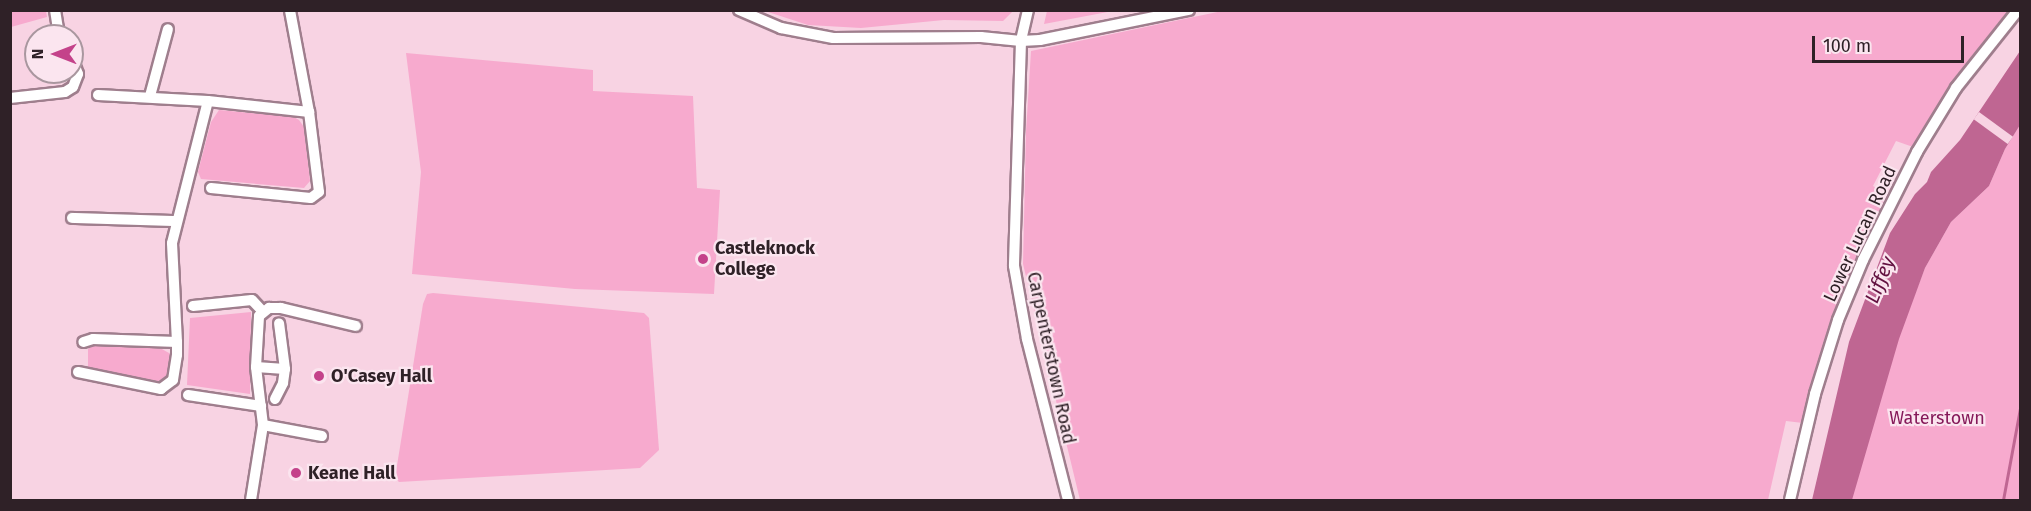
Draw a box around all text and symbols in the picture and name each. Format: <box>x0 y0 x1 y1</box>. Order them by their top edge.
north arrow <box>24 24 84 84</box>
scale bar <box>1815 24 1966 62</box>
text: 100 m <box>1823 35 1871 57</box>
text: N <box>28 49 47 59</box>
street label: Lower Lucan Road <box>1819 163 1901 305</box>
place label: Castleknock College <box>715 238 815 280</box>
marker: Castleknock College <box>696 252 710 266</box>
water label: Liffey <box>1860 253 1900 307</box>
street label: Carpenterstown Road <box>1022 270 1080 446</box>
place label: O'Casey Hall <box>331 365 432 387</box>
marker: O'Casey Hall <box>312 369 326 383</box>
park label: Waterstown <box>1889 407 1985 429</box>
place label: Keane Hall <box>308 462 396 484</box>
marker: Keane Hall <box>289 466 303 480</box>

